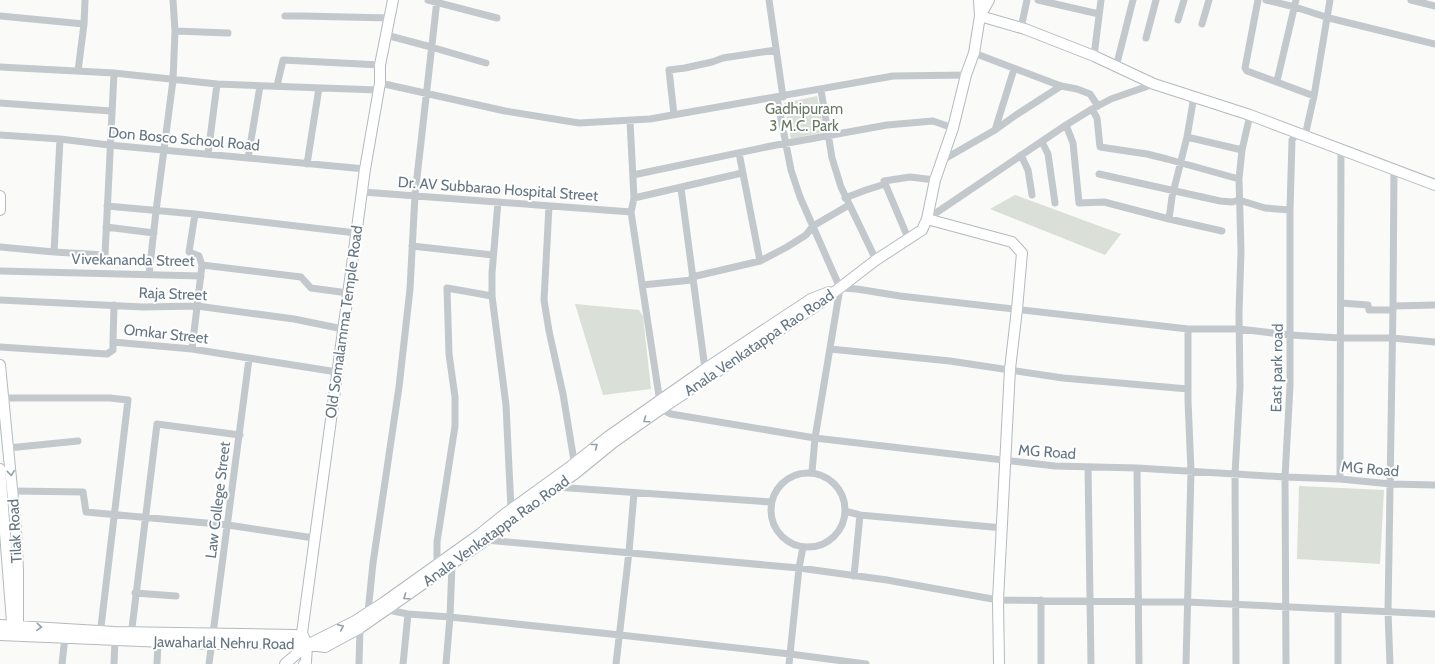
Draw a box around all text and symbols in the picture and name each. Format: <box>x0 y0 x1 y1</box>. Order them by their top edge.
park label: Gadhipuram 3 M.C. Park <box>765 100 843 135</box>
street label: Don Bosco School Road <box>107 123 261 155</box>
street label: Dr. AV Subbarao Hospital Street <box>397 173 599 205</box>
street label: Old Somalamma Temple Road <box>322 224 366 420</box>
street label: Vivekananda Street <box>71 250 195 270</box>
street label: Raja Street <box>138 284 208 304</box>
street label: Anala Venkatappa Rao Road <box>681 286 837 400</box>
street label: Omkar Street <box>123 321 209 347</box>
street label: East park road <box>1267 323 1287 413</box>
one-way arrow <box>643 415 650 422</box>
street label: Law College Street <box>202 440 234 560</box>
street label: MG Road <box>1017 441 1077 463</box>
one-way arrow <box>591 444 598 451</box>
street label: MG Road <box>1340 458 1400 480</box>
one-way arrow <box>6 470 15 476</box>
street label: Anala Venkatappa Rao Road <box>419 472 573 590</box>
street label: Tilak Road <box>4 498 26 564</box>
one-way arrow <box>403 592 410 600</box>
one-way arrow <box>36 623 42 632</box>
one-way arrow <box>337 624 345 632</box>
street label: Jawaharlal Nehru Road <box>152 633 295 653</box>

